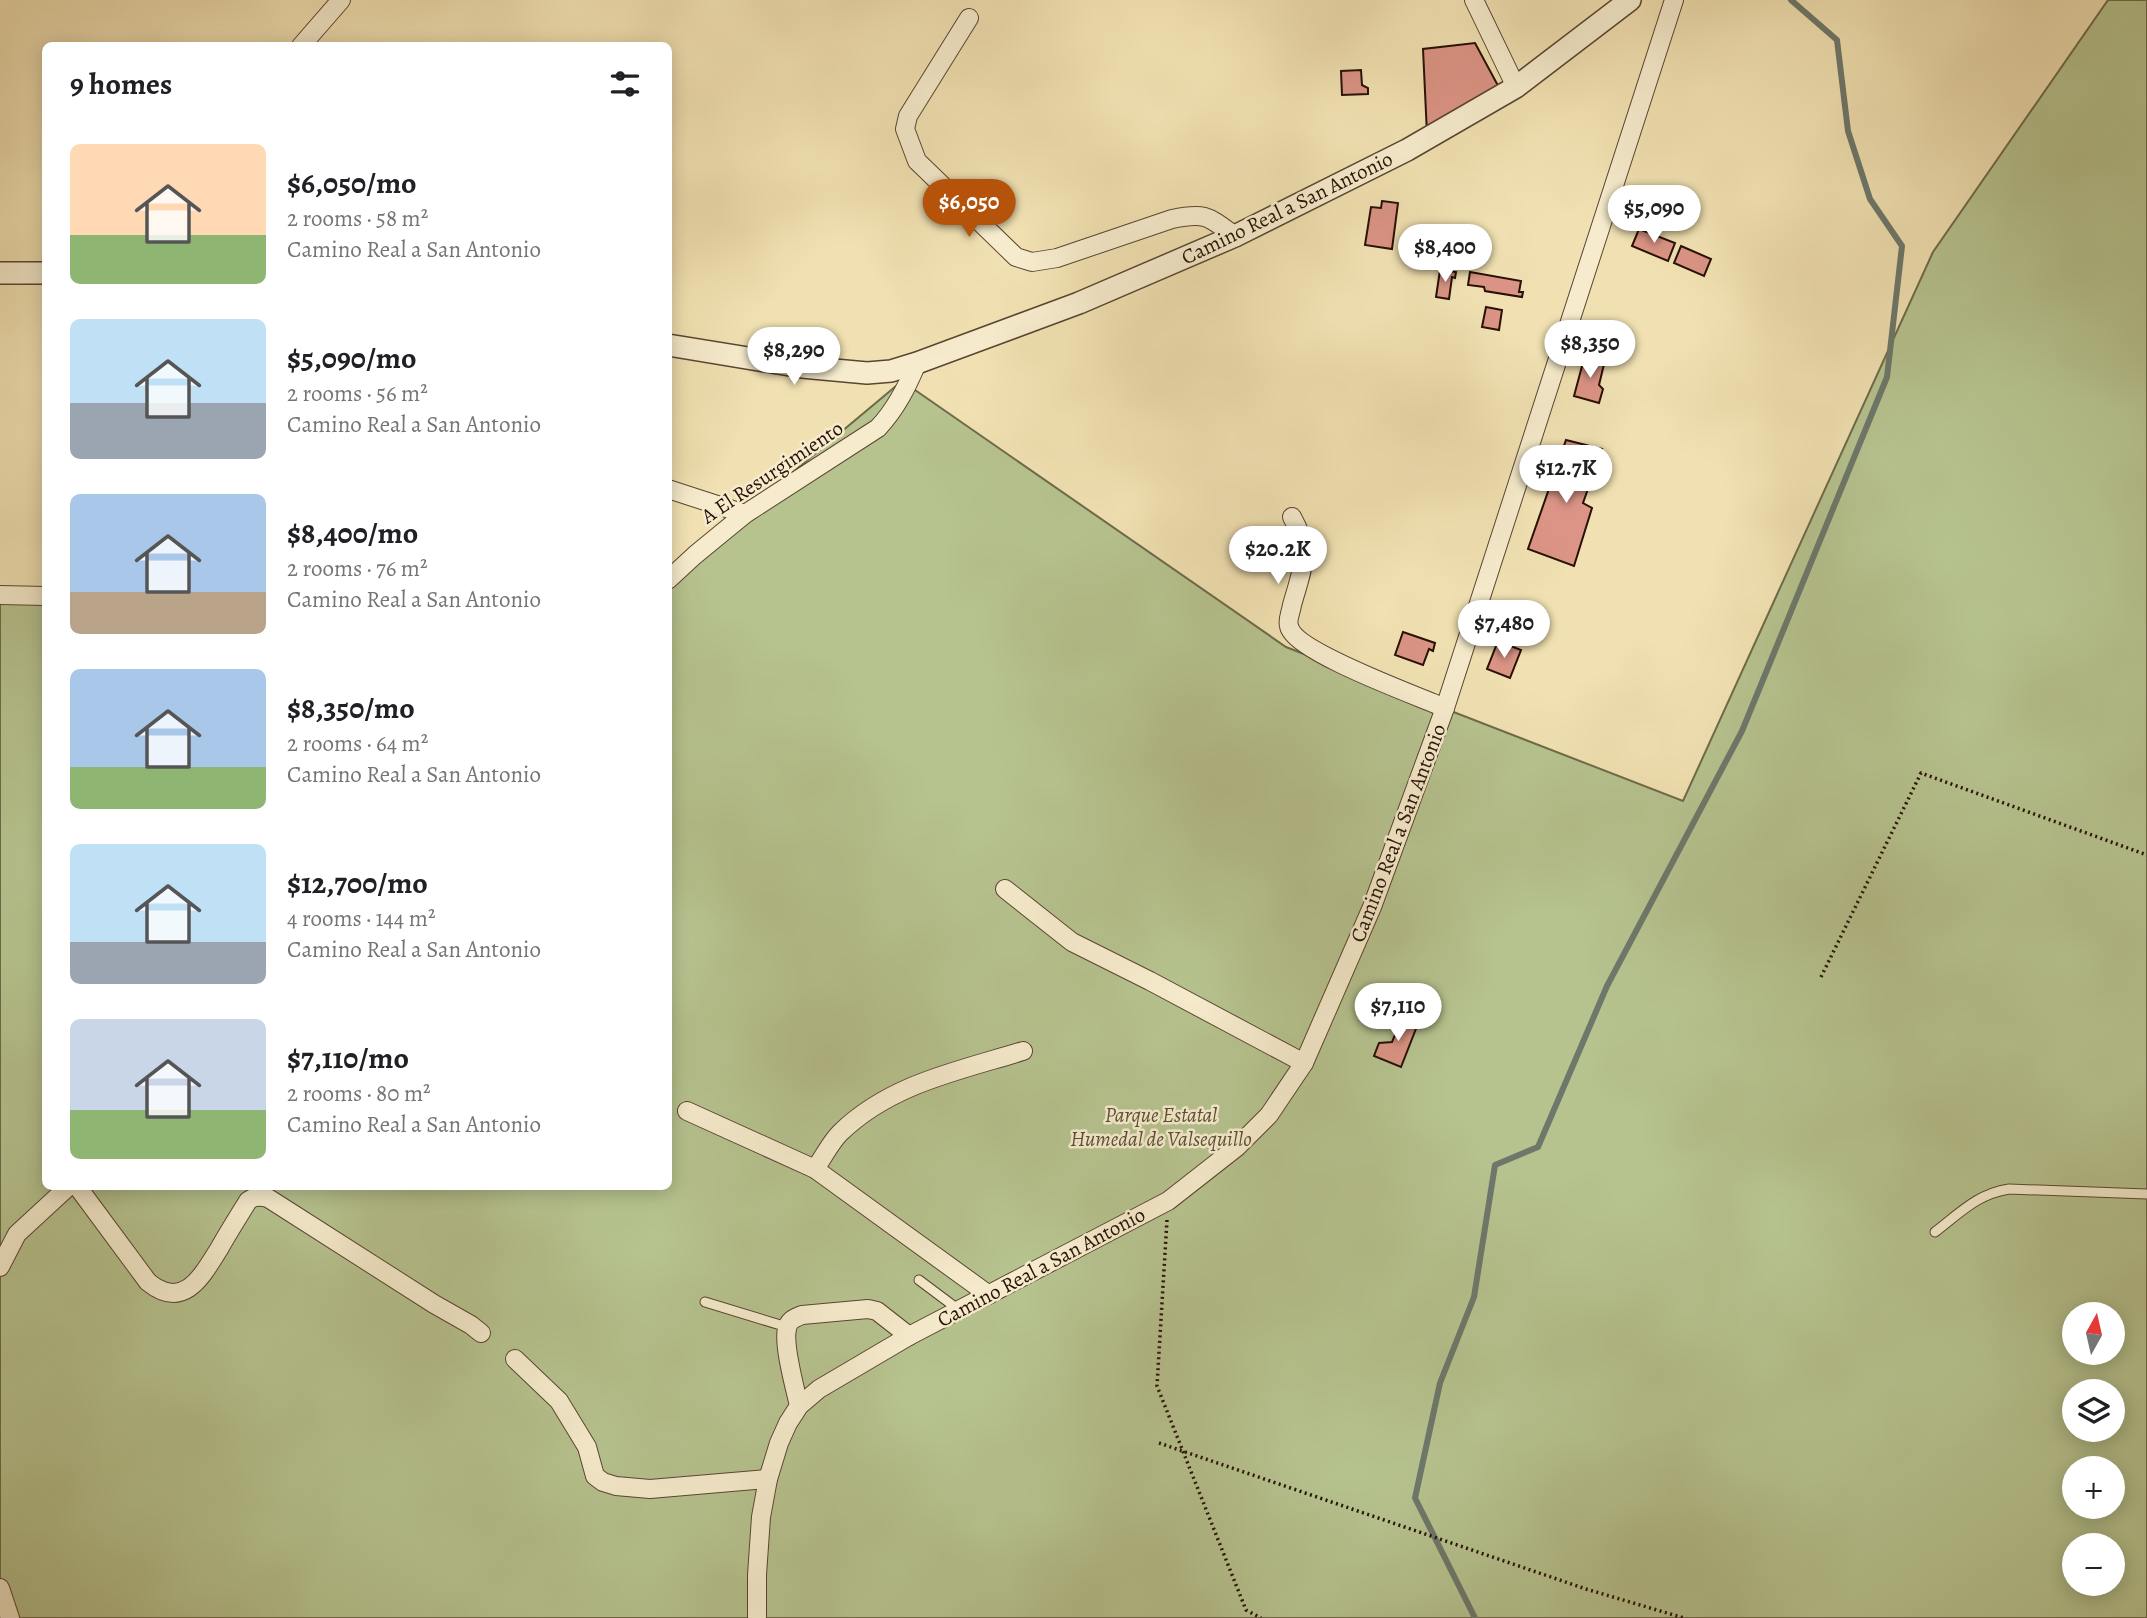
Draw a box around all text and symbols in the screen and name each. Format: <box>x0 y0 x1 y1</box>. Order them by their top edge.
text: 9 homes <box>70 64 172 104</box>
icon: filters <box>606 65 644 103</box>
street label: Camino Real a San Antonio <box>1177 145 1397 271</box>
text: $6,050/mo <box>287 163 417 203</box>
icon: home <box>126 172 210 256</box>
pin: $6,050 <box>912 180 1026 239</box>
text: $6,050 <box>939 186 999 217</box>
pin: $5,090 <box>1597 186 1711 245</box>
text: $5,090 <box>1624 192 1684 223</box>
text: 2 rooms · 58 m² <box>287 203 428 234</box>
pin: $8,400 <box>1388 224 1502 284</box>
text: $8,400 <box>1414 231 1476 262</box>
text: Camino Real a San Antonio <box>287 234 541 265</box>
pin: $8,350 <box>1533 320 1647 380</box>
text: $8,350 <box>1560 327 1620 358</box>
pin: $8,290 <box>737 328 851 387</box>
text: $8,290 <box>763 334 825 365</box>
text: $5,090/mo <box>287 338 416 378</box>
icon: home <box>126 347 210 431</box>
text: 2 rooms · 56 m² <box>287 378 428 409</box>
text: Camino Real a San Antonio <box>287 409 541 440</box>
street label: A El Resurgimiento <box>695 414 849 531</box>
pin: $12.7K <box>1509 446 1623 505</box>
text: $12.7K <box>1535 452 1597 483</box>
text: $8,400/mo <box>287 513 418 553</box>
icon: home <box>126 522 210 606</box>
pin: $20.2K <box>1221 526 1335 586</box>
text: $20.2K <box>1245 533 1311 564</box>
text: 2 rooms · 76 m² <box>287 553 428 584</box>
text: Camino Real a San Antonio <box>287 584 541 615</box>
pin: $7,480 <box>1447 600 1561 660</box>
text: $7,480 <box>1474 607 1534 638</box>
text: $8,350/mo <box>287 688 415 728</box>
icon: home <box>126 697 210 781</box>
street label: Camino Real a San Antonio <box>1343 720 1453 946</box>
text: 2 rooms · 64 m² <box>287 728 428 759</box>
text: Camino Real a San Antonio <box>287 759 541 790</box>
text: $12,700/mo <box>287 863 428 903</box>
icon: home <box>126 872 210 956</box>
text: 4 rooms · 144 m² <box>287 903 435 934</box>
text: Camino Real a San Antonio <box>287 934 541 965</box>
pin: $7,110 <box>1341 984 1455 1043</box>
text: $7,110 <box>1371 990 1425 1021</box>
text: $7,110/mo <box>287 1038 409 1078</box>
icon: home <box>126 1047 210 1131</box>
text: 2 rooms · 80 m² <box>287 1078 431 1109</box>
park label: Parque Estatal Humedal de Valsequillo <box>1070 1101 1252 1153</box>
text: Camino Real a San Antonio <box>287 1109 541 1140</box>
street label: Camino Real a San Antonio <box>932 1200 1150 1334</box>
north arrow <box>2062 1302 2124 1365</box>
map controls <box>2062 1302 2125 1596</box>
button: layers <box>2062 1379 2125 1442</box>
button: + <box>2062 1456 2125 1519</box>
button: − <box>2062 1533 2125 1596</box>

